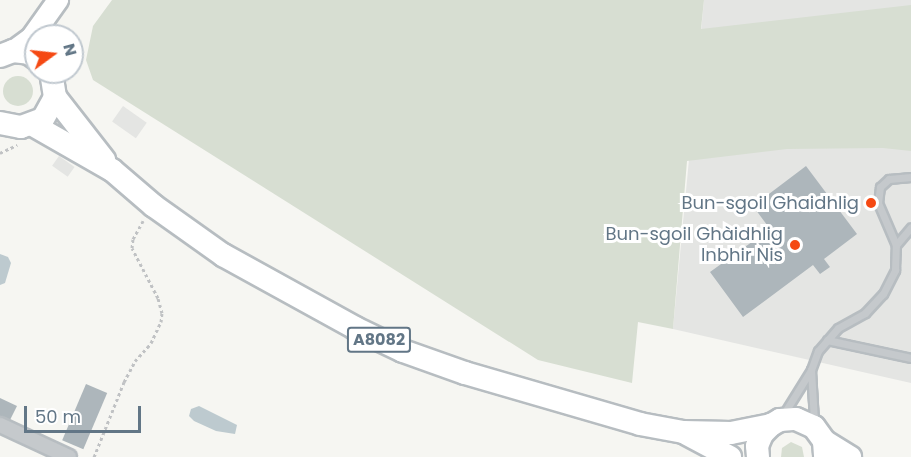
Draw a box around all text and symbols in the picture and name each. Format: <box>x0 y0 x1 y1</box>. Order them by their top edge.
north arrow <box>24 24 84 84</box>
text: N <box>57 41 83 59</box>
place label: Bun-sgoil Ghaidhlig <box>681 192 859 214</box>
marker: Bun-sgoil Ghaidhlig <box>864 196 878 210</box>
place label: Bun-sgoil Ghàidhlig Inbhir Nis <box>605 224 783 266</box>
marker: Bun-sgoil Ghàidhlig Inbhir Nis <box>788 238 802 252</box>
road number: A8082 <box>346 327 412 353</box>
scale bar <box>27 394 144 432</box>
text: 50 m <box>35 404 81 429</box>

